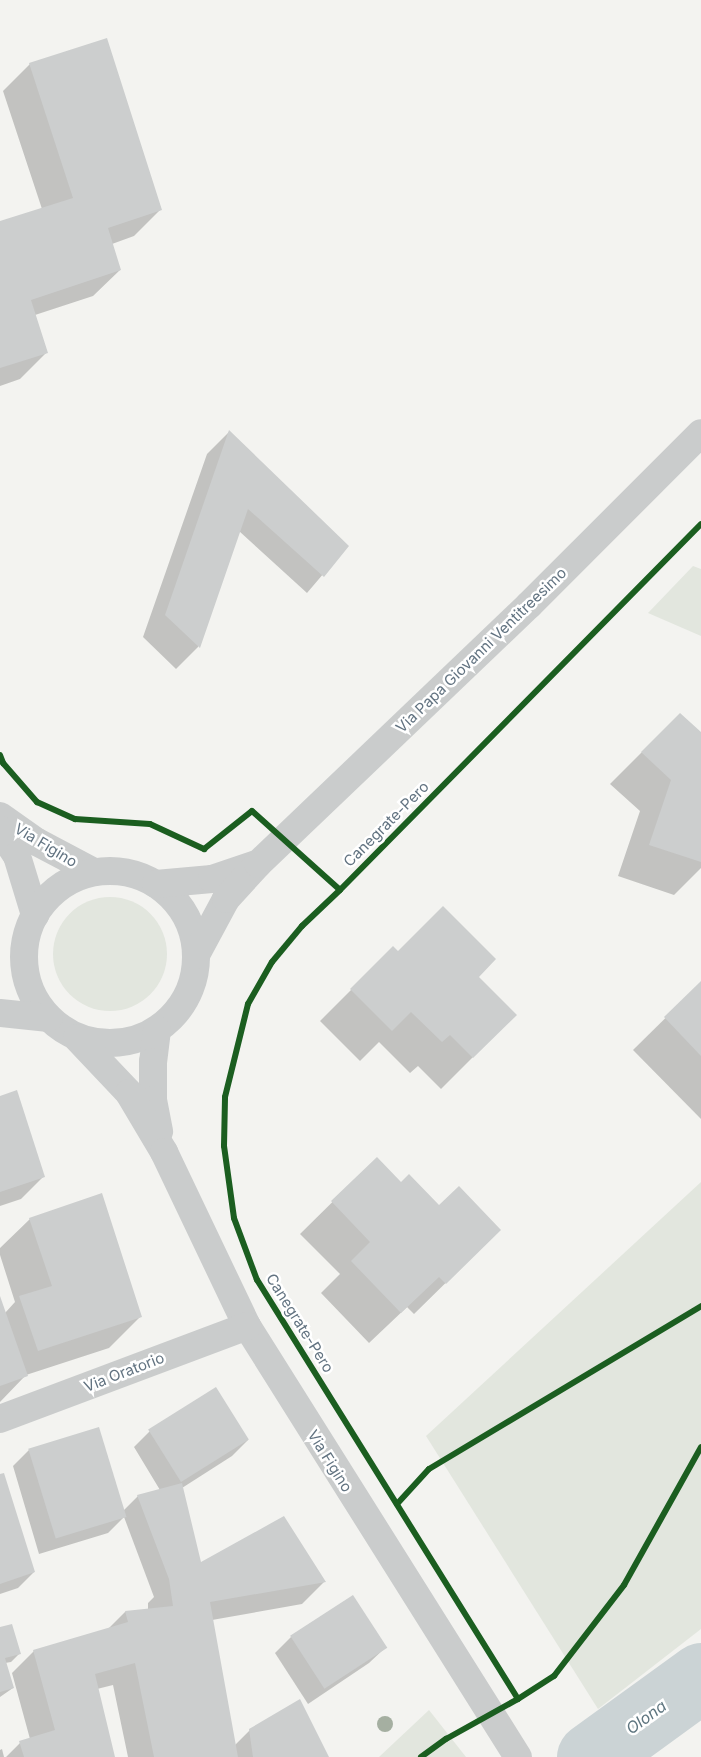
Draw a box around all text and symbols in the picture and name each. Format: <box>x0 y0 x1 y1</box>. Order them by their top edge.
street label: Via Papa Giovanni Ventitreesimo <box>392 564 570 736</box>
street label: Canegrate-Pero <box>340 778 432 870</box>
street label: Via Figino <box>11 819 81 871</box>
street label: Canegrate-Pero <box>262 1270 338 1376</box>
street label: Via Oratorio <box>81 1348 167 1396</box>
street label: Via Figino <box>304 1427 356 1495</box>
water label: Olona <box>622 1696 670 1738</box>

